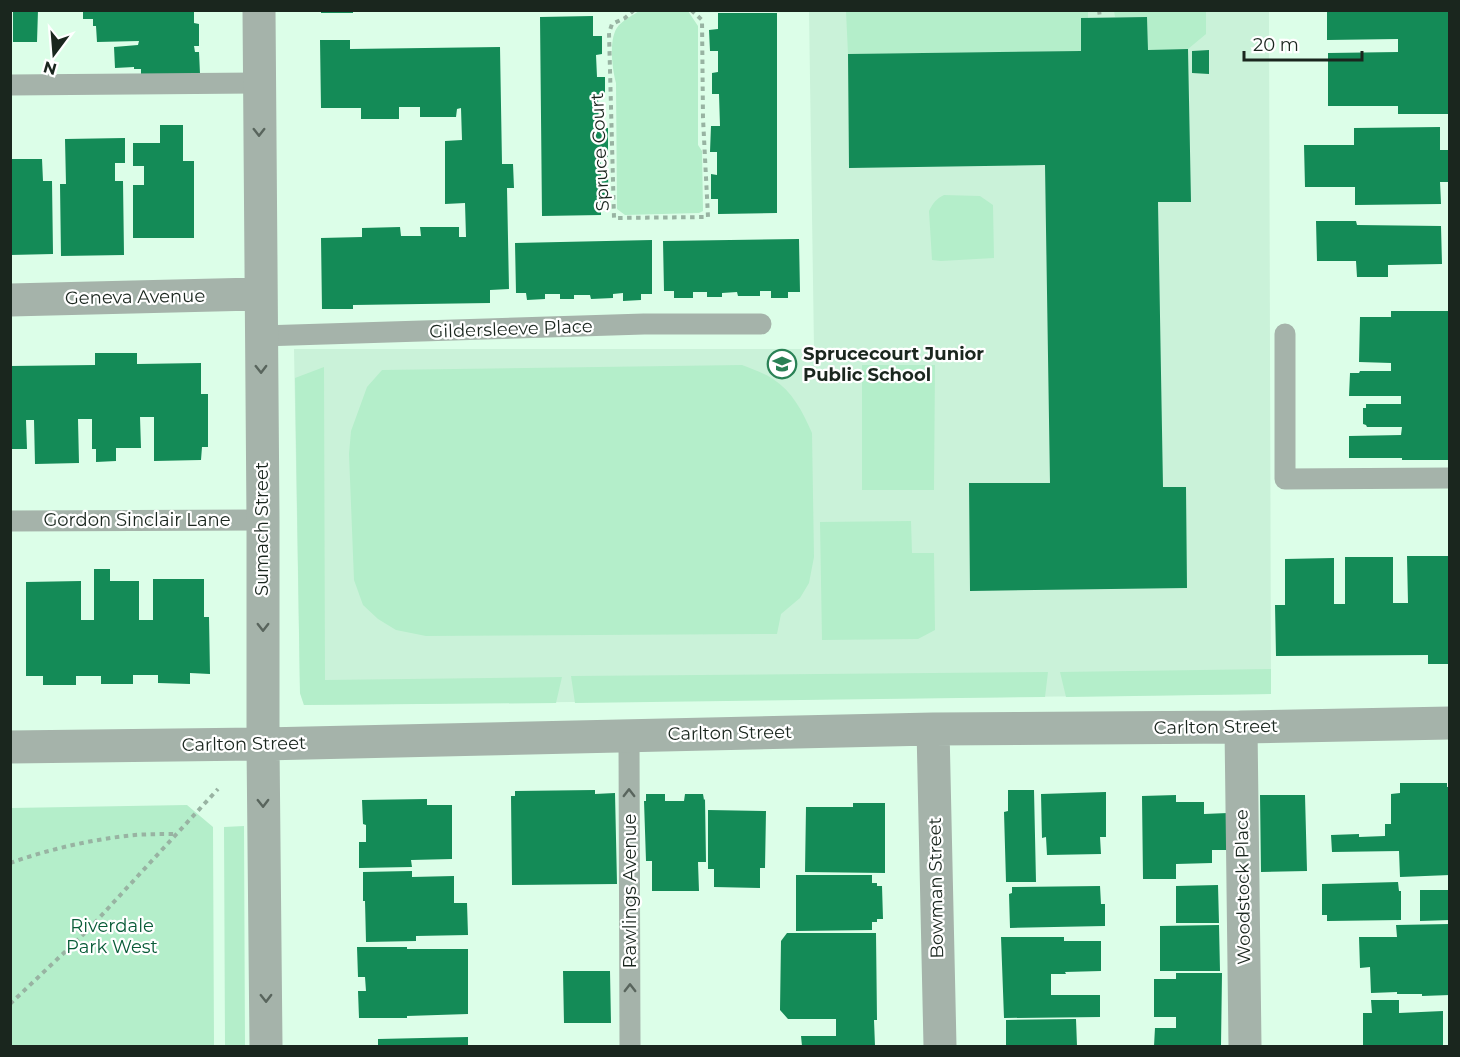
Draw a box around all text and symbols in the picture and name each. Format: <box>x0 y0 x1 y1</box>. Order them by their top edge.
north arrow <box>24 24 84 84</box>
scale bar <box>1244 24 1362 62</box>
text: 20 m <box>1253 34 1299 56</box>
text: N <box>41 57 59 79</box>
street label: Spruce Court <box>586 92 614 212</box>
one-way arrow <box>253 127 266 136</box>
street label: Geneva Avenue <box>65 285 205 309</box>
street label: Gildersleeve Place <box>429 315 593 343</box>
place label: Sprucecourt Junior Public School <box>803 343 984 386</box>
school or university icon: Sprucecourt Junior Public School <box>766 348 798 380</box>
one-way arrow <box>255 364 267 373</box>
street label: Sumach Street <box>251 462 273 596</box>
street label: Gordon Sinclair Lane <box>43 509 231 531</box>
one-way arrow <box>257 622 269 631</box>
street label: Carlton Street <box>1154 715 1278 739</box>
street label: Carlton Street <box>668 721 792 745</box>
street label: Carlton Street <box>182 732 306 756</box>
one-way arrow <box>623 789 635 798</box>
one-way arrow <box>257 798 269 807</box>
street label: Woodstock Place <box>1231 809 1255 965</box>
street label: Rawlings Avenue <box>619 813 641 968</box>
street label: Bowman Street <box>924 817 948 959</box>
park label: Riverdale Park West <box>66 915 158 958</box>
one-way arrow <box>624 984 636 993</box>
one-way arrow <box>259 993 272 1002</box>

